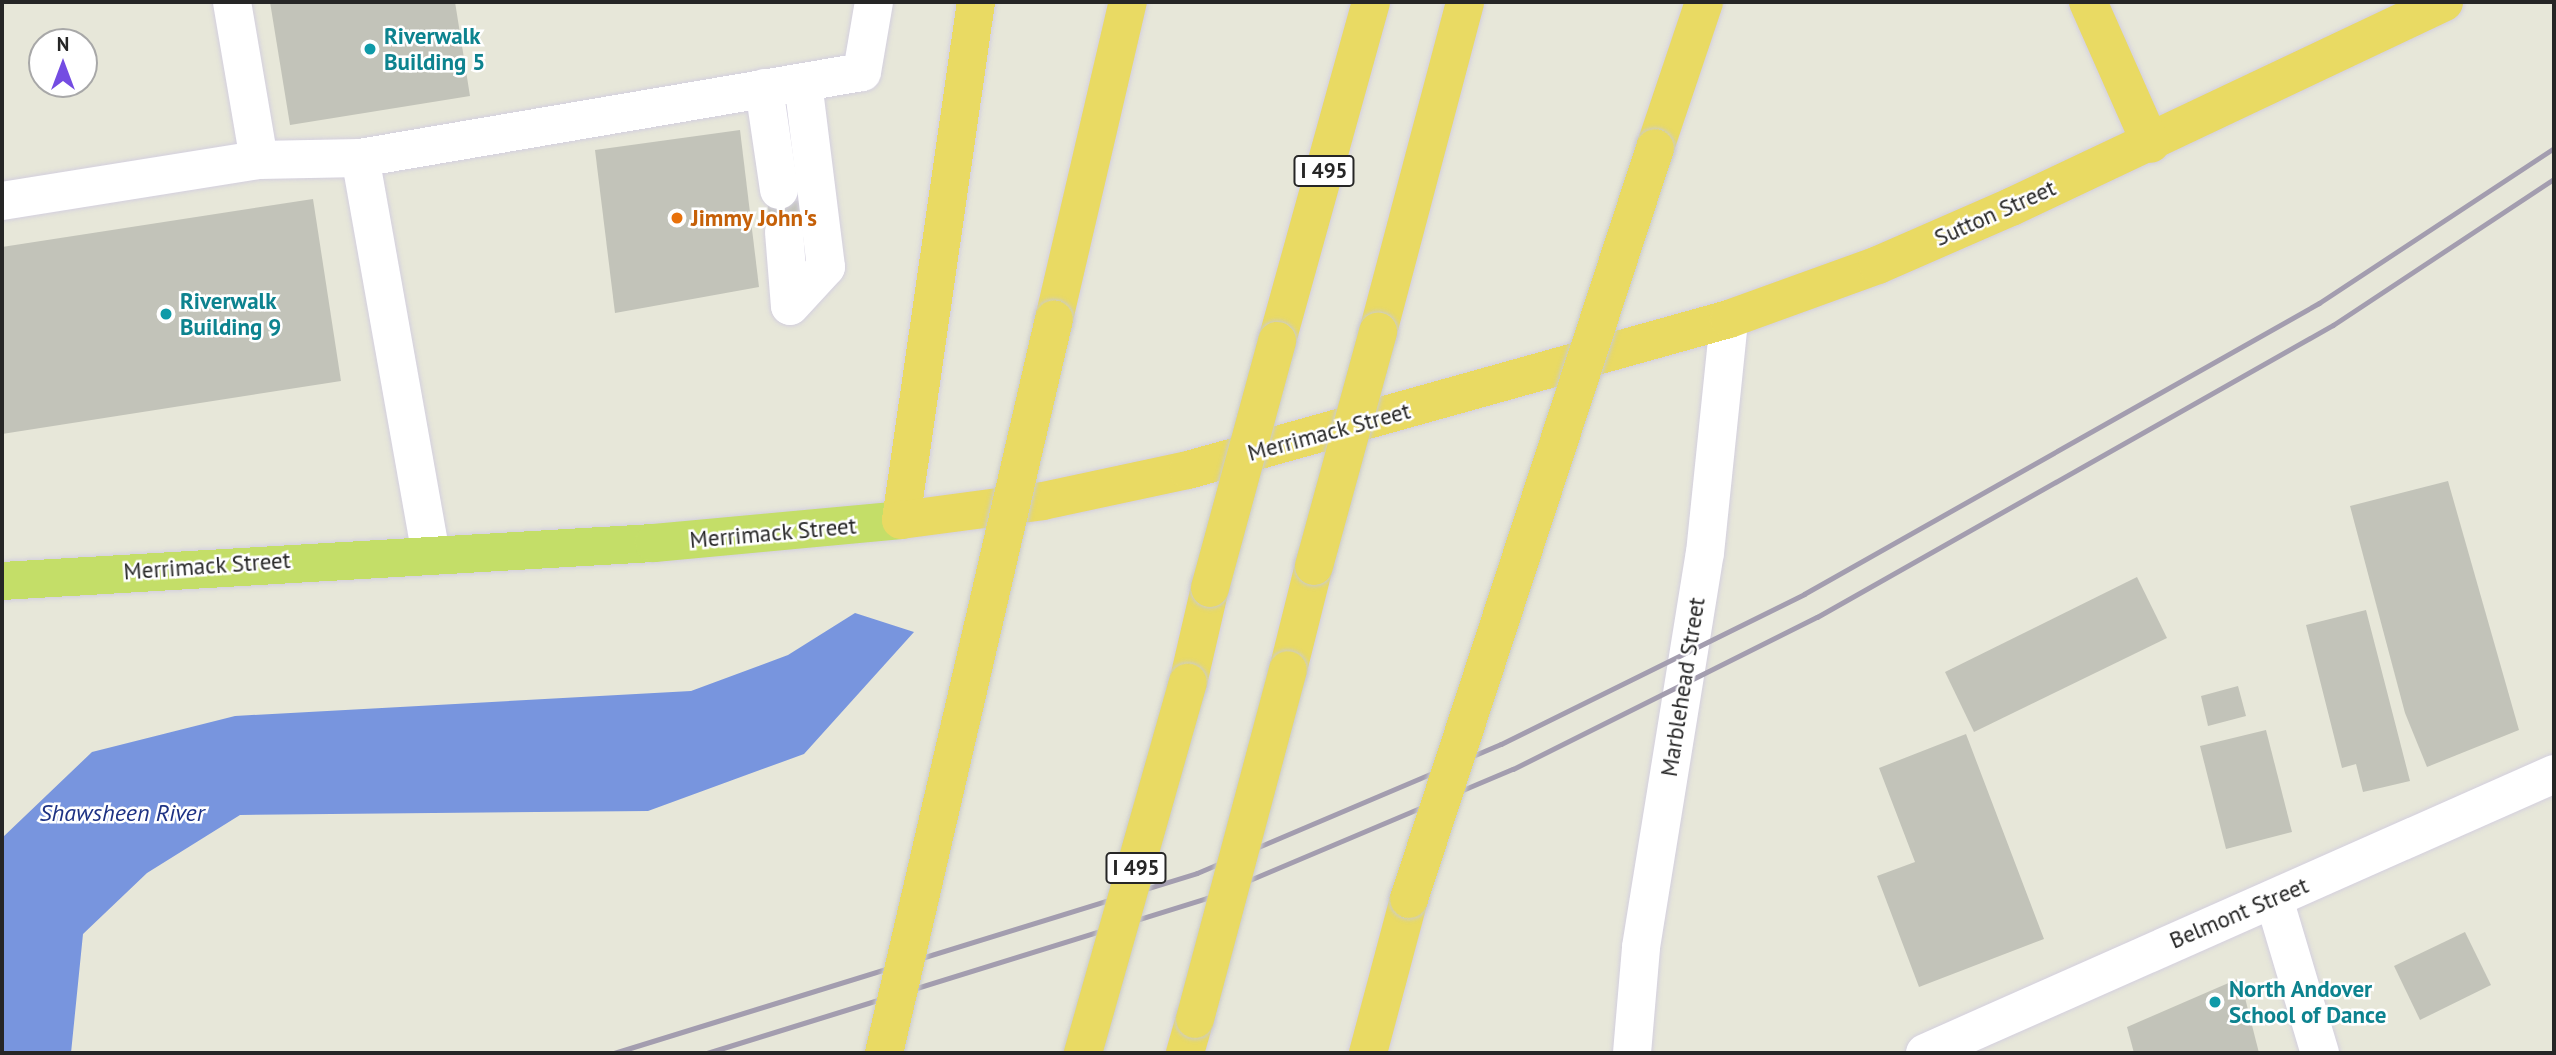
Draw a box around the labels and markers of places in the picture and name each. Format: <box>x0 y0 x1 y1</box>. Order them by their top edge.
place label: Riverwalk Building 5 <box>384 22 485 76</box>
marker: Riverwalk Building 5 <box>362 41 378 57</box>
place label: Jimmy John's <box>691 204 818 232</box>
marker: Jimmy John's <box>669 210 685 226</box>
place label: Riverwalk Building 9 <box>180 287 281 341</box>
marker: Riverwalk Building 9 <box>158 306 174 322</box>
place label: North Andover School of Dance <box>2229 975 2386 1029</box>
marker: North Andover School of Dance <box>2207 994 2223 1010</box>

